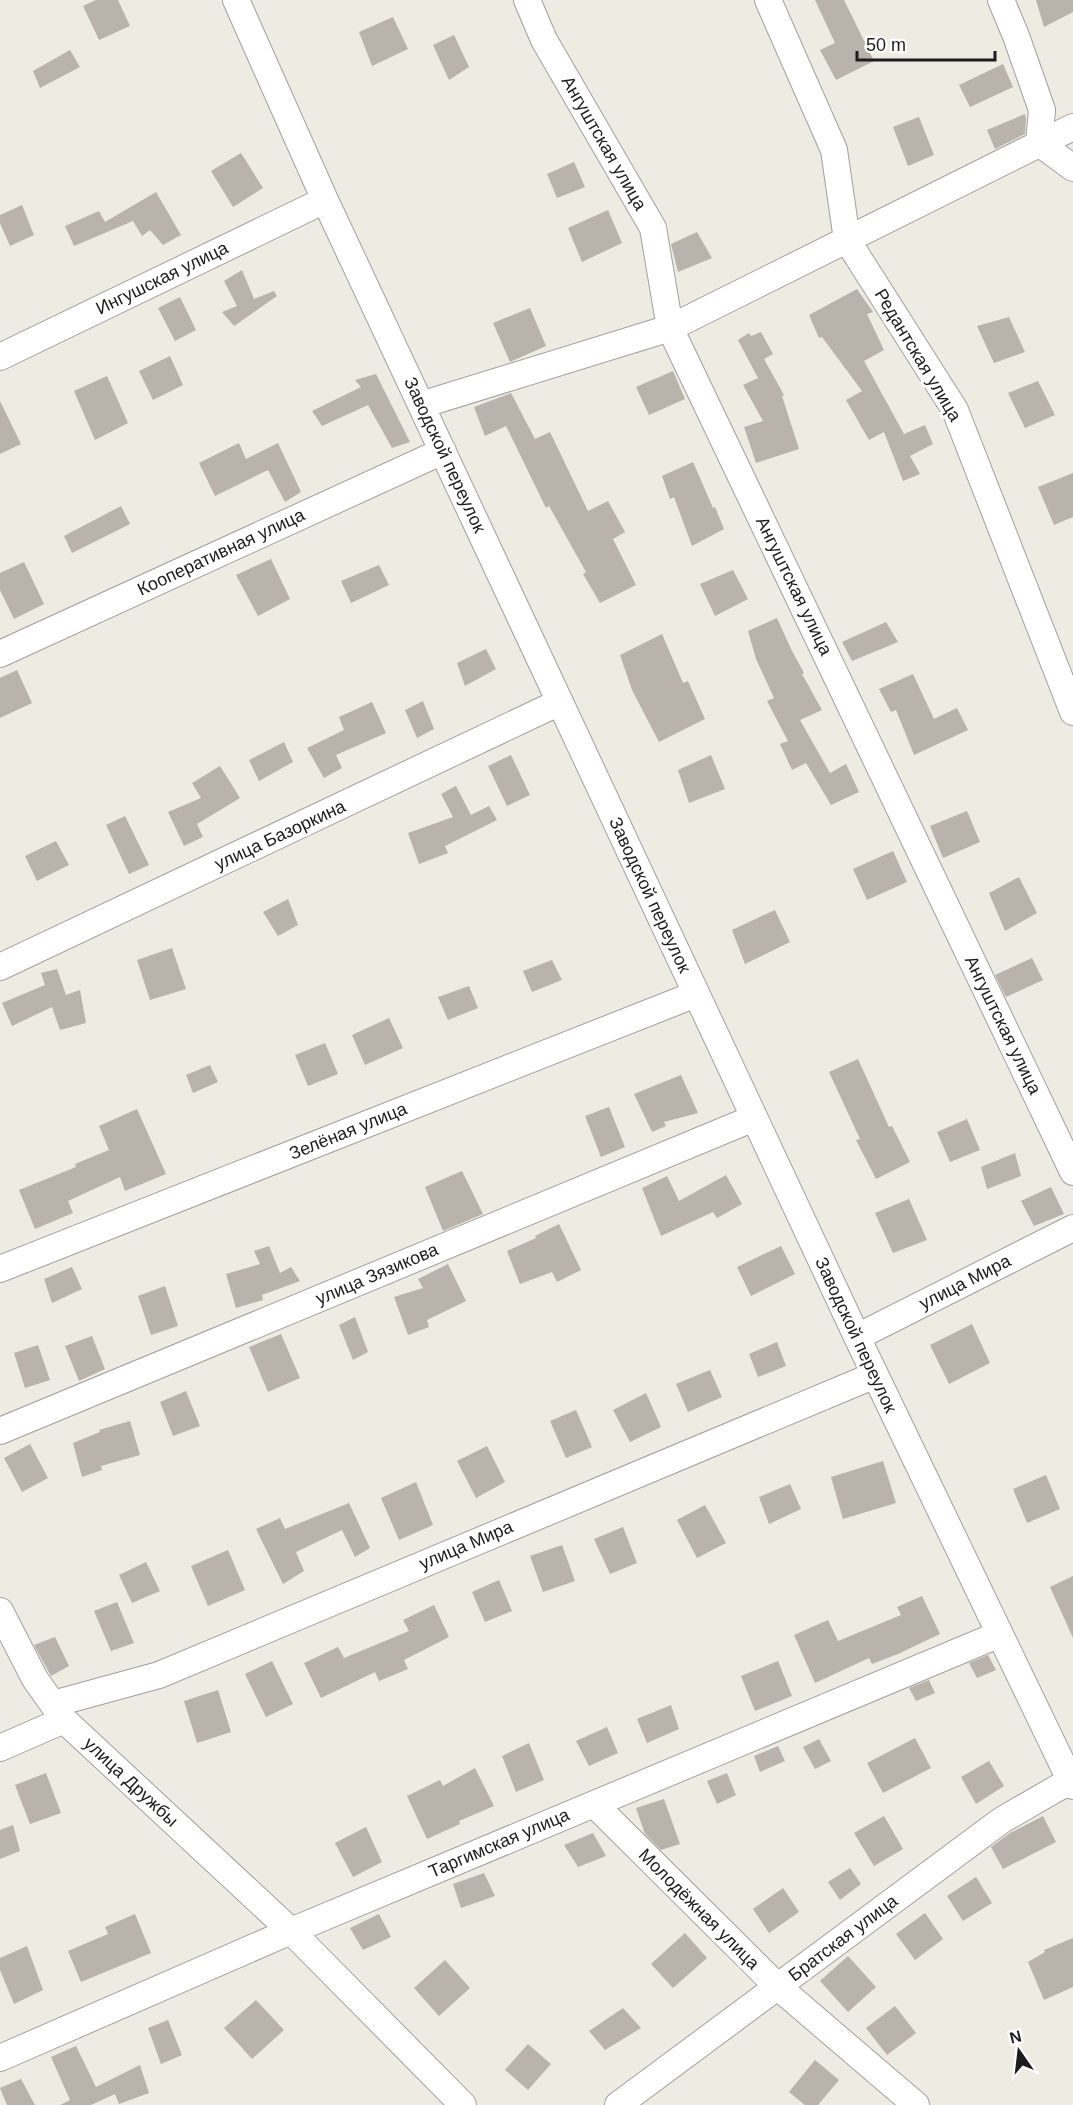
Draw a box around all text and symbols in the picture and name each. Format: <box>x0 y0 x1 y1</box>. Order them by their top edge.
scale bar <box>857 24 995 62</box>
text: 50 m <box>866 35 906 55</box>
street label: Ангуштская улица <box>557 72 651 214</box>
street label: Ингушская улица <box>93 237 232 319</box>
street label: Редантская улица <box>871 285 966 426</box>
street label: Заводской переулок <box>400 374 490 536</box>
street label: Кооперативная улица <box>134 504 309 600</box>
street label: Ангуштская улица <box>752 514 837 659</box>
street label: улица Базоркина <box>211 796 349 874</box>
street label: Заводской переулок <box>605 814 695 976</box>
street label: Ангуштская улица <box>961 953 1046 1098</box>
street label: Зелёная улица <box>286 1098 411 1164</box>
street label: улица Зязикова <box>313 1239 442 1309</box>
street label: улица Мира <box>916 1250 1015 1314</box>
street label: Заводской переулок <box>811 1254 901 1416</box>
street label: улица Мира <box>416 1516 517 1574</box>
street label: улица Дружбы <box>80 1733 182 1831</box>
street label: Таргимская улица <box>426 1804 573 1882</box>
street label: Молодёжная улица <box>635 1845 764 1974</box>
street label: Братская улица <box>785 1890 902 1985</box>
north arrow <box>989 2021 1049 2081</box>
text: N <box>1008 2027 1023 2047</box>

